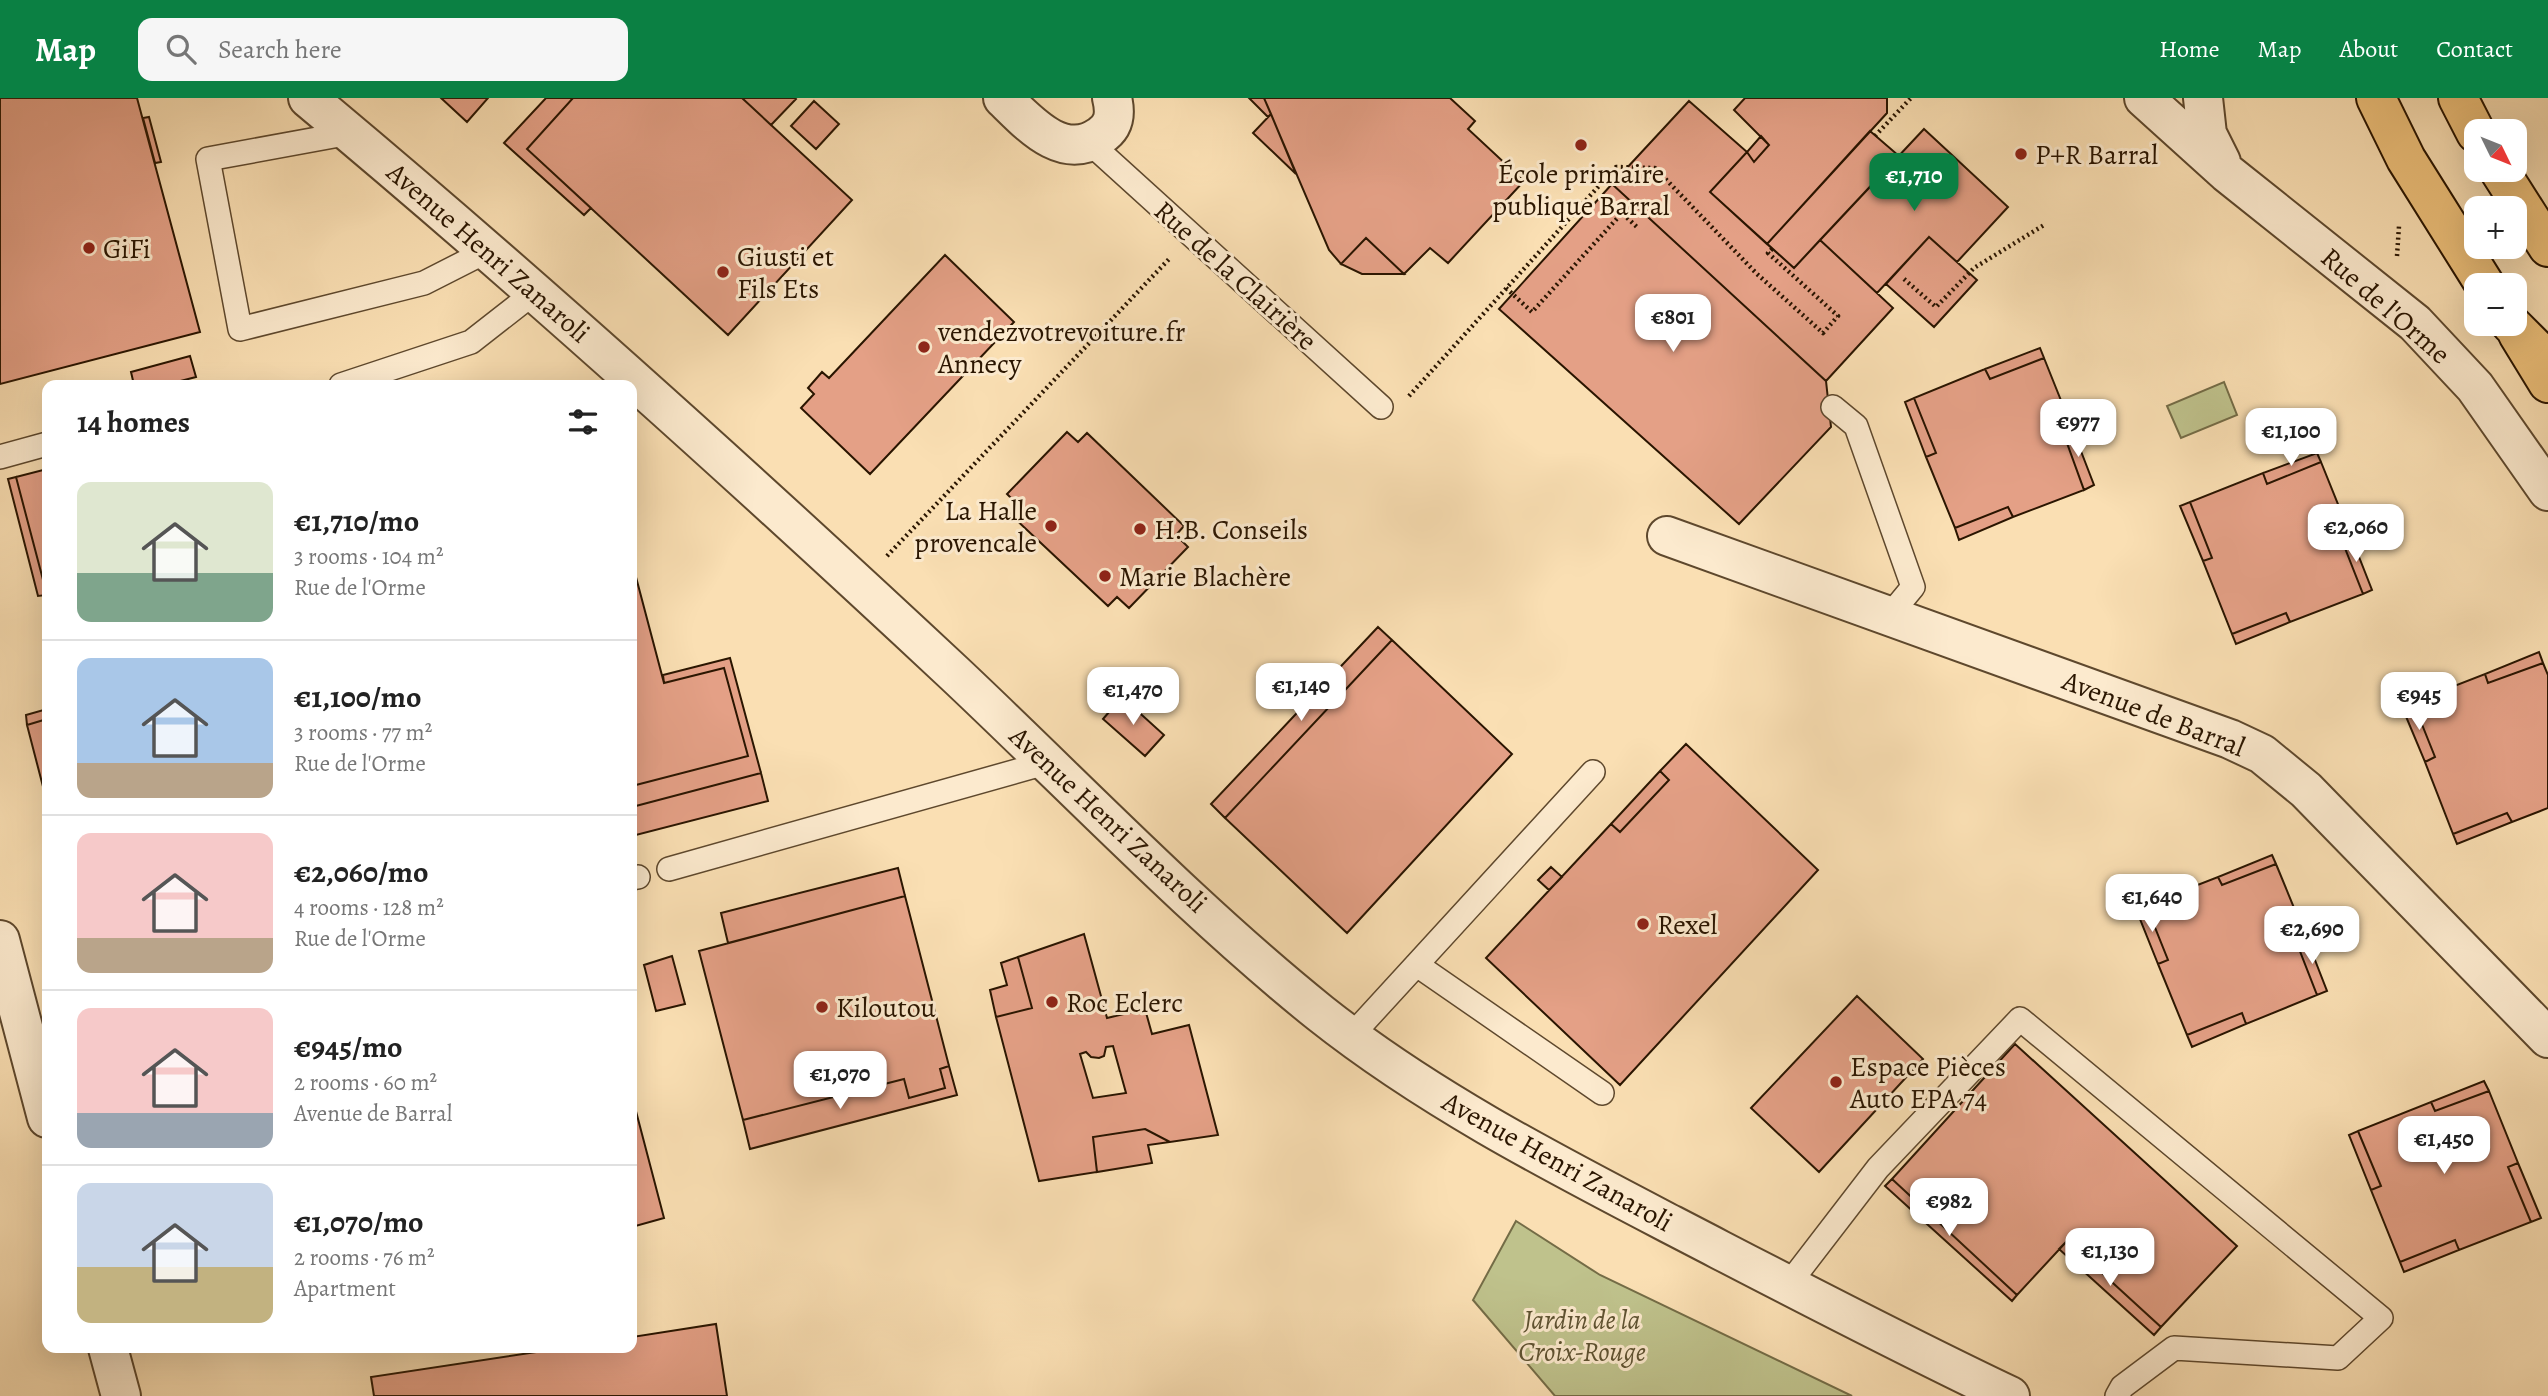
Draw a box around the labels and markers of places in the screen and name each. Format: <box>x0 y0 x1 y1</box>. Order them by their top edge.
place label: P+R Barral <box>2035 136 2158 174</box>
marker: École primaire publique Barral <box>1573 137 1589 153</box>
marker: P+R Barral <box>2013 146 2029 162</box>
pin: €1,710 <box>1857 153 1971 213</box>
place label: École primaire publique Barral <box>1492 155 1670 225</box>
place label: GiFi <box>103 230 151 268</box>
place label: Giusti et Fils Ets <box>737 238 834 308</box>
marker: GiFi <box>81 240 97 256</box>
marker: Giusti et Fils Ets <box>715 264 731 280</box>
pin: €801 <box>1632 294 1714 354</box>
place label: vendezvotrevoiture.fr Annecy <box>937 313 1186 383</box>
marker: vendezvotrevoiture.fr Annecy <box>916 339 932 355</box>
pin: €977 <box>2037 400 2119 459</box>
pin: €1,100 <box>2234 408 2348 468</box>
place label: La Halle provencale <box>914 492 1037 562</box>
pin: €2,060 <box>2299 504 2413 564</box>
place label: H.B. Conseils <box>1154 511 1308 549</box>
marker: La Halle provencale <box>1043 518 1059 534</box>
marker: H.B. Conseils <box>1132 521 1148 537</box>
place label: Marie Blachère <box>1119 558 1291 596</box>
marker: Marie Blachère <box>1097 568 1113 584</box>
pin: €1,140 <box>1244 664 1358 723</box>
pin: €1,470 <box>1076 668 1190 727</box>
pin: €945 <box>2378 672 2460 732</box>
pin: €1,640 <box>2095 874 2209 934</box>
place label: Rexel <box>1657 906 1718 944</box>
pin: €2,690 <box>2255 906 2369 966</box>
marker: Rexel <box>1635 916 1651 932</box>
place label: Roc Eclerc <box>1066 984 1183 1022</box>
place label: Kiloutou <box>836 989 937 1027</box>
marker: Roc Eclerc <box>1044 994 1060 1010</box>
marker: Kiloutou <box>814 999 830 1015</box>
place label: Espace Pièces Auto EPA 74 <box>1849 1048 2006 1118</box>
pin: €1,070 <box>783 1052 897 1111</box>
marker: Espace Pièces Auto EPA 74 <box>1828 1074 1844 1090</box>
pin: €1,450 <box>2387 1116 2501 1176</box>
pin: €982 <box>1908 1178 1990 1238</box>
pin: €1,130 <box>2053 1228 2167 1288</box>

